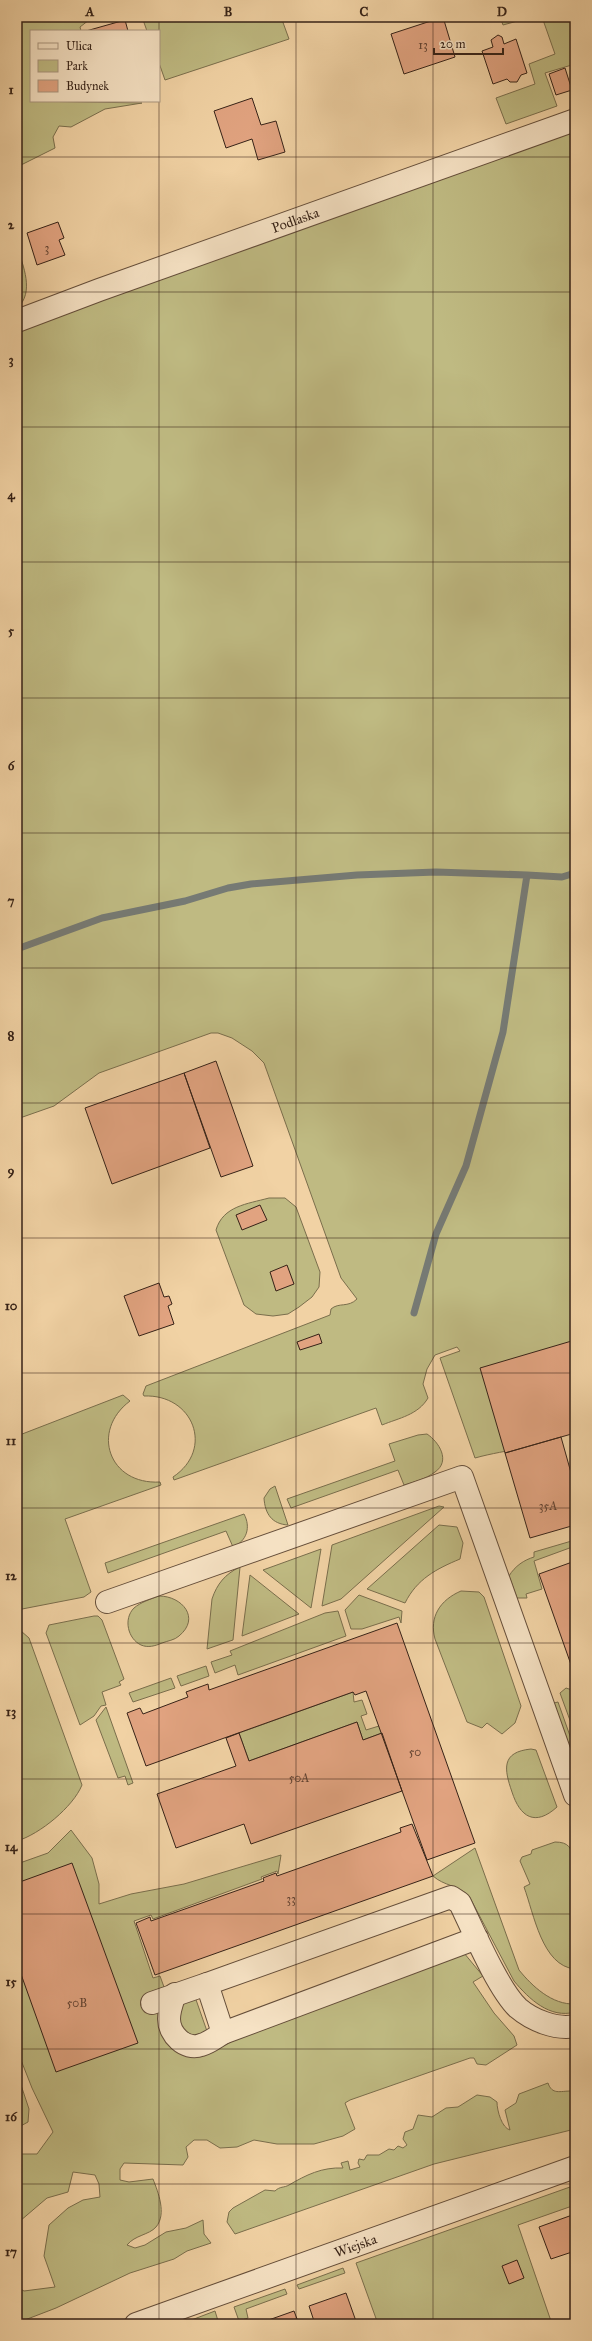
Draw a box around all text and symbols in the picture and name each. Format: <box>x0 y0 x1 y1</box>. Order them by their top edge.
text: A <box>85 4 95 20</box>
text: B <box>224 4 233 20</box>
text: C <box>360 4 369 20</box>
text: D <box>497 4 507 20</box>
legend <box>30 30 160 102</box>
scale bar <box>434 30 503 56</box>
text: 20 m <box>440 37 466 51</box>
house number: 13 <box>418 38 428 52</box>
text: Ulica <box>66 39 93 53</box>
text: Park <box>66 59 88 73</box>
text: Budynek <box>66 79 109 93</box>
text: 1 <box>8 82 14 98</box>
street label: Podlaska <box>269 204 321 237</box>
text: 2 <box>8 217 15 233</box>
house number: 3 <box>45 241 50 255</box>
text: 3 <box>8 352 14 368</box>
text: 4 <box>7 487 15 503</box>
text: 5 <box>8 623 15 639</box>
text: 6 <box>8 758 16 774</box>
text: 7 <box>8 893 15 909</box>
text: 8 <box>8 1028 15 1044</box>
text: 9 <box>8 1163 15 1179</box>
text: 10 <box>5 1298 18 1314</box>
text: 11 <box>6 1433 16 1449</box>
house number: 35A <box>539 1499 557 1513</box>
text: 12 <box>5 1568 17 1584</box>
text: 13 <box>6 1704 16 1720</box>
house number: 50 <box>409 1745 421 1759</box>
house number: 50A <box>289 1771 309 1785</box>
text: 14 <box>5 1839 18 1855</box>
house number: 33 <box>286 1892 296 1906</box>
text: 15 <box>5 1974 17 1990</box>
house number: 50B <box>67 1996 87 2010</box>
text: 16 <box>5 2109 18 2125</box>
street label: Wiejska <box>332 2231 379 2261</box>
text: 17 <box>5 2244 17 2260</box>

